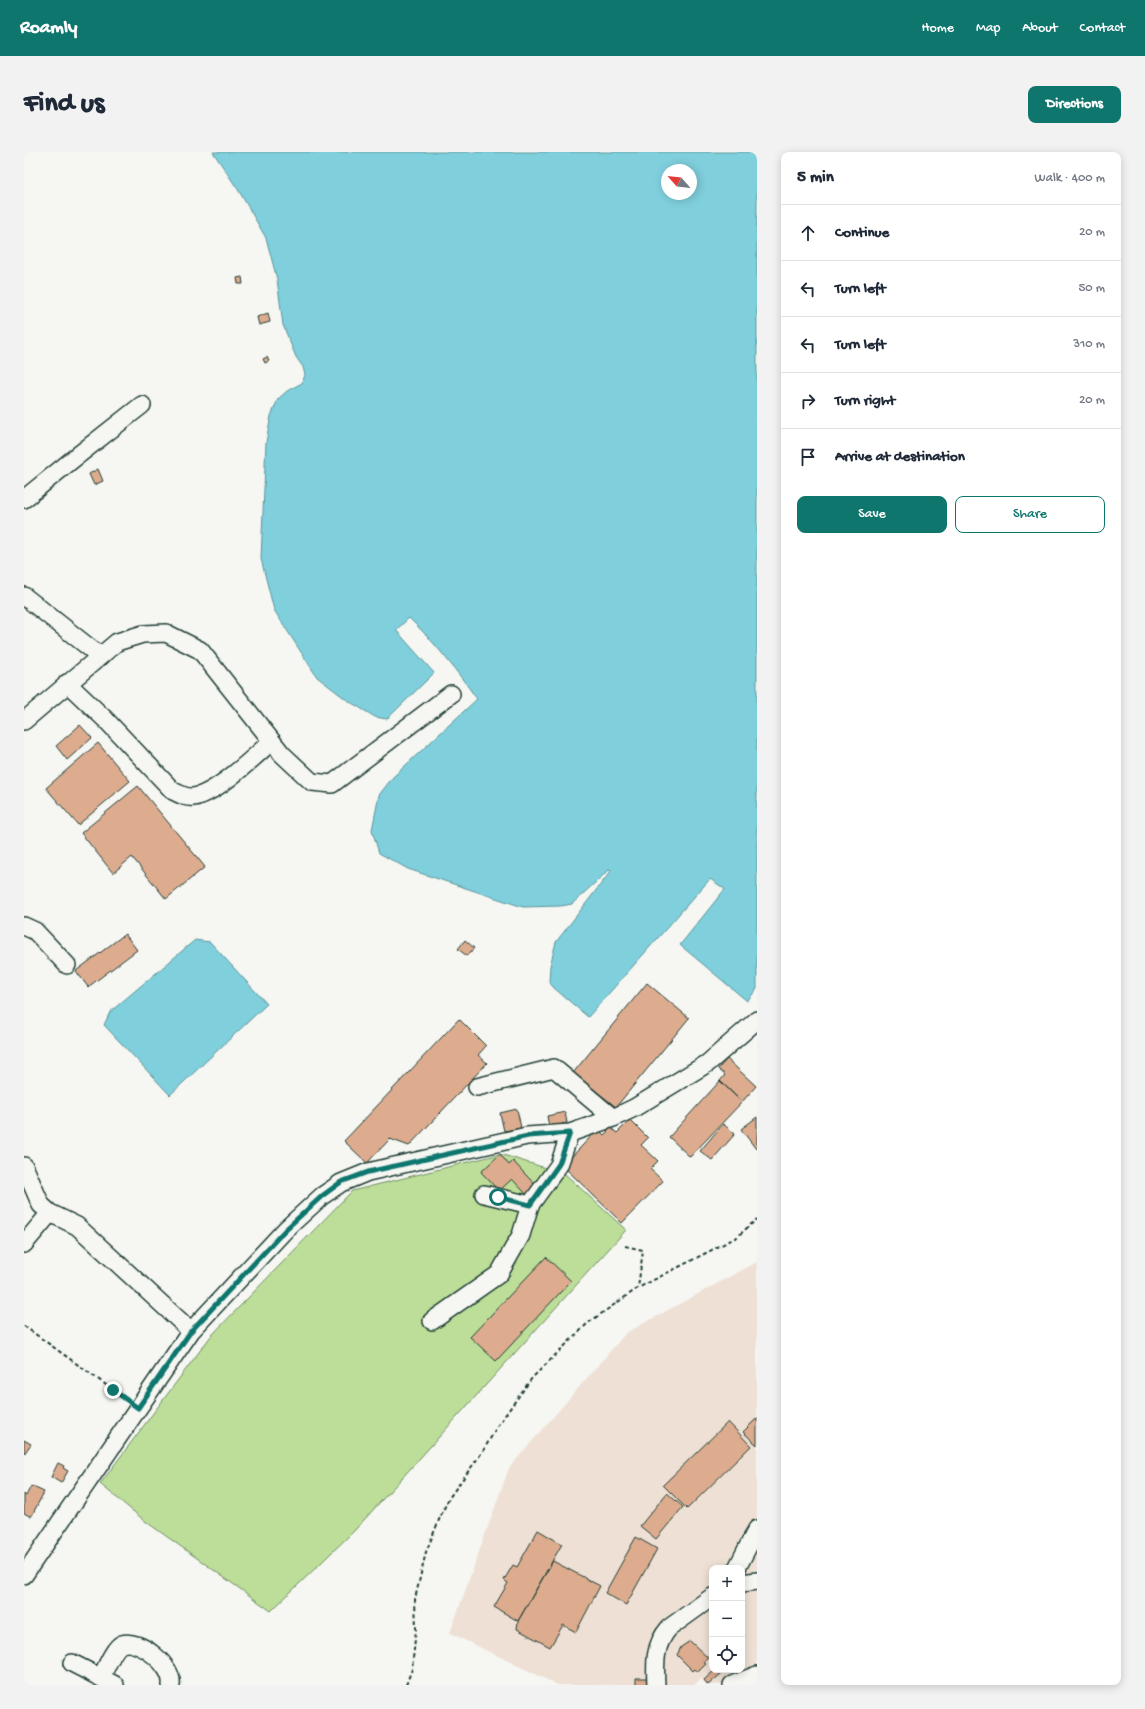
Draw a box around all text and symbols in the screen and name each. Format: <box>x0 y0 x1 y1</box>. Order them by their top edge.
text: Roamly <box>20 17 77 40</box>
text: Home <box>922 20 954 37</box>
text: Map <box>976 20 1000 37</box>
text: About <box>1022 20 1058 37</box>
text: Contact <box>1080 20 1125 37</box>
button: Directions <box>1028 86 1121 123</box>
text: Find us <box>24 88 104 121</box>
north arrow <box>661 164 697 200</box>
text: 5 min <box>797 168 834 188</box>
text: Walk · 400 m <box>1035 171 1105 186</box>
icon: ahead <box>797 222 819 244</box>
text: Continue <box>835 224 889 242</box>
text: 20 m <box>1079 225 1105 240</box>
icon: left <box>797 278 819 300</box>
text: Turn left <box>835 280 886 298</box>
text: 50 m <box>1078 281 1105 296</box>
icon: left <box>797 334 819 356</box>
text: Turn left <box>835 336 886 354</box>
text: 310 m <box>1073 337 1105 352</box>
icon: right <box>797 390 819 412</box>
text: Turn right <box>835 392 895 410</box>
text: 20 m <box>1079 393 1105 408</box>
icon: arrive <box>797 446 819 468</box>
text: Arrive at destination <box>835 448 965 466</box>
button: Save <box>797 496 947 533</box>
button: Share <box>955 496 1105 533</box>
route start <box>489 1188 507 1206</box>
route end <box>104 1381 122 1399</box>
map controls <box>709 1565 745 1673</box>
button: + <box>709 1565 745 1601</box>
button: − <box>709 1601 745 1637</box>
button: locate <box>709 1637 745 1673</box>

